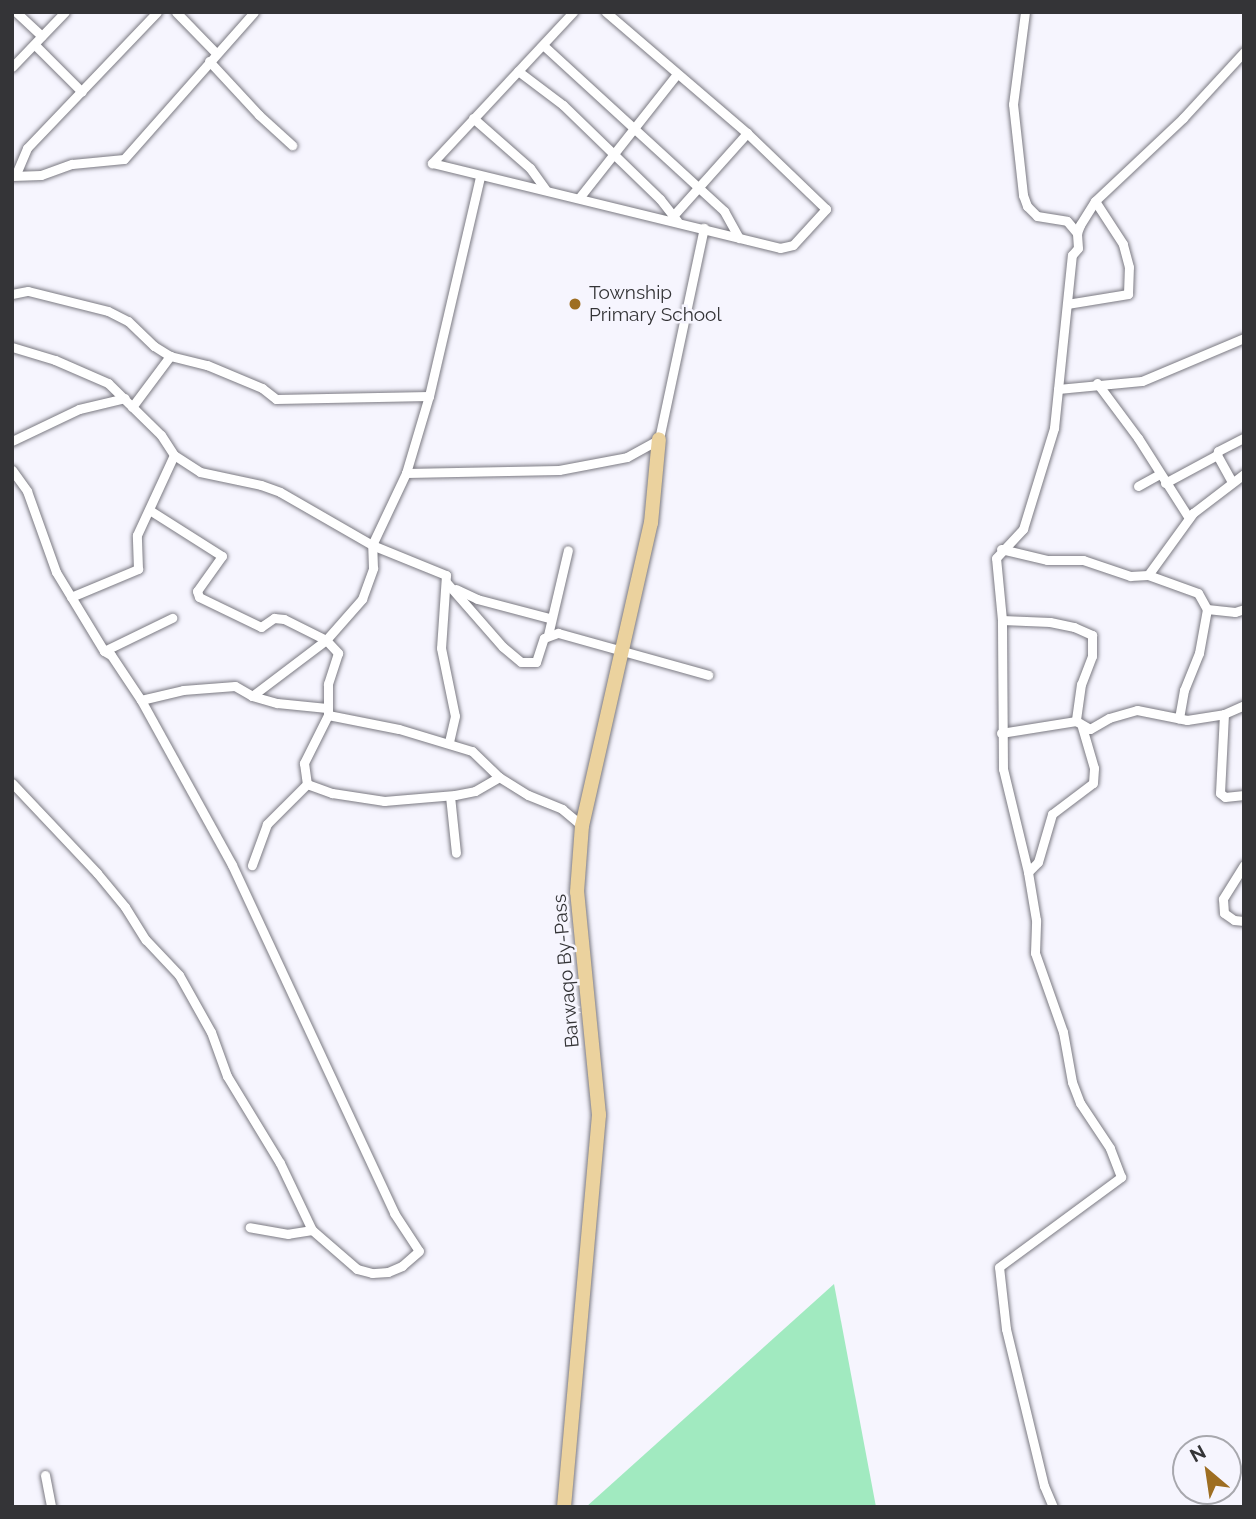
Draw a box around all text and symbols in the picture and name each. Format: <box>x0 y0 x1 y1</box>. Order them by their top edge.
place label: Township Primary School <box>589 282 722 326</box>
marker: Township Primary School <box>567 296 583 312</box>
street label: Barwaqo By-Pass <box>548 893 584 1049</box>
north arrow <box>1172 1435 1242 1505</box>
text: N <box>1186 1440 1209 1467</box>

